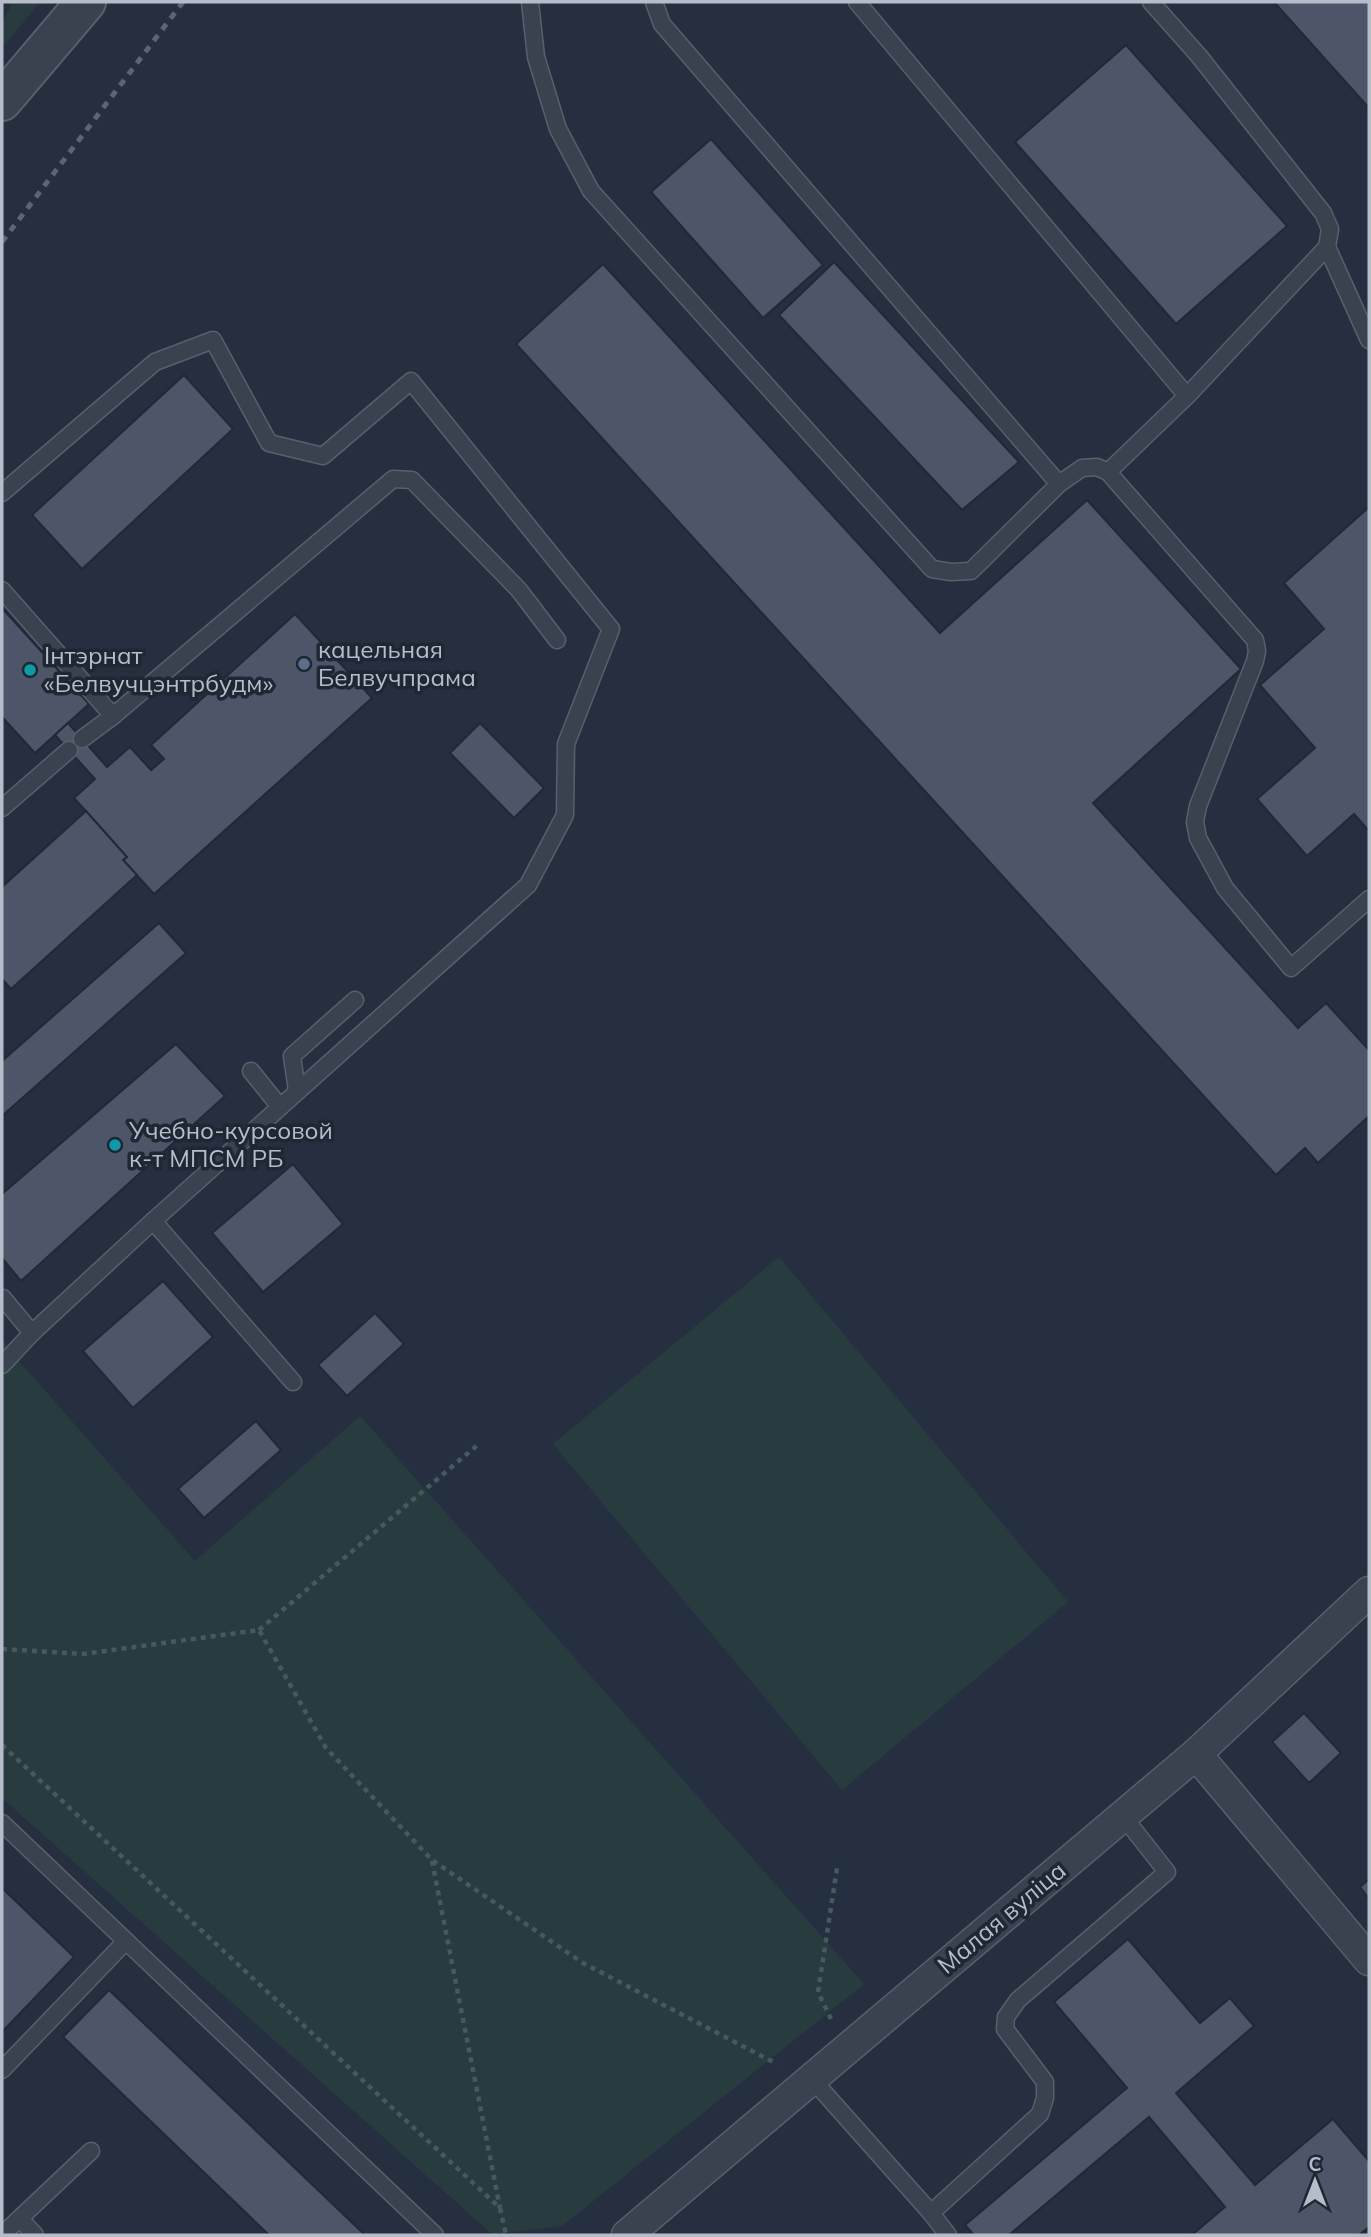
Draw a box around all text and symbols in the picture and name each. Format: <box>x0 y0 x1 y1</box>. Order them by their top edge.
place label: кацельная Белвучпрама <box>318 634 476 692</box>
place label: Інтэрнат «Белвучцэнтрбудм» <box>44 640 274 698</box>
marker: кацельная Белвучпрама <box>296 656 312 672</box>
marker: Інтэрнат «Белвучцэнтрбудм» <box>22 662 38 678</box>
place label: Учебно-курсовой к-т МПСМ РБ <box>128 1115 333 1173</box>
marker: Учебно-курсовой к-т МПСМ РБ <box>107 1137 123 1153</box>
street label: Малая вуліца <box>931 1855 1072 1980</box>
north arrow <box>1280 2146 1350 2216</box>
text: С <box>1308 2152 1322 2176</box>

